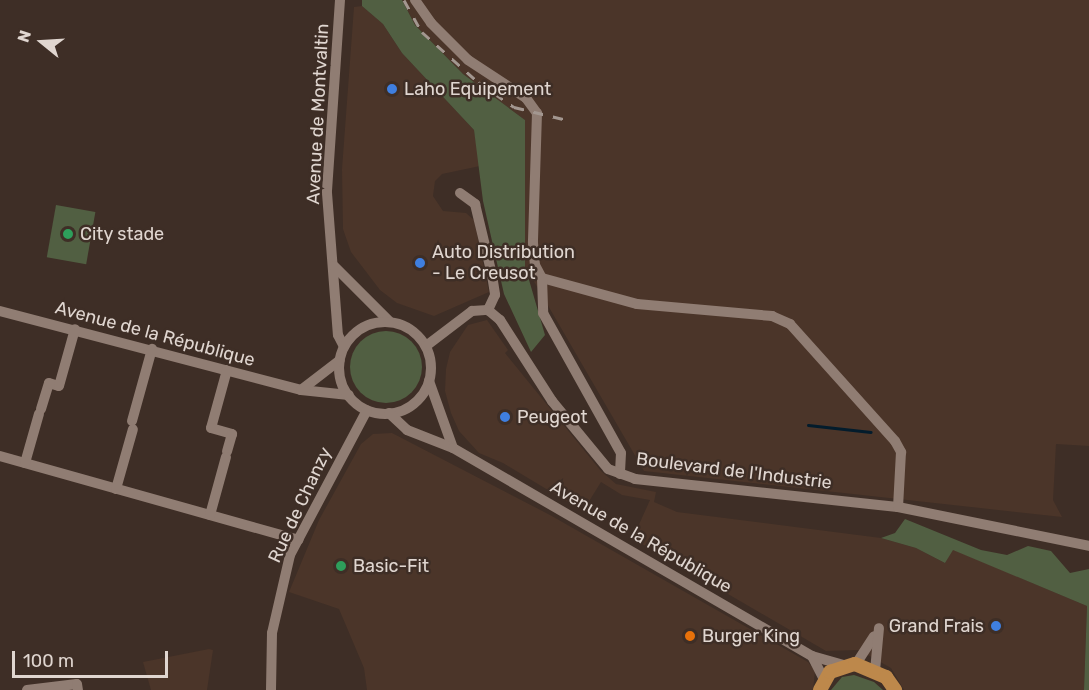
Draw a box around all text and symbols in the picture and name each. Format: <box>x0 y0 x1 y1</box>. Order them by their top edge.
north arrow <box>12 12 72 72</box>
street label: Avenue de Montvaltin <box>302 23 334 205</box>
text: N <box>14 28 35 45</box>
place label: Laho Equipement <box>404 78 551 100</box>
marker: Laho Equipement <box>385 82 399 96</box>
place label: City stade <box>80 223 165 245</box>
marker: City stade <box>61 227 75 241</box>
place label: Auto Distribution - Le Creusot <box>432 242 575 284</box>
marker: Auto Distribution - Le Creusot <box>413 256 427 270</box>
street label: Avenue de la République <box>53 297 257 371</box>
place label: Peugeot <box>517 406 587 428</box>
marker: Peugeot <box>498 410 512 424</box>
street label: Rue de Chanzy <box>264 444 336 566</box>
street label: Boulevard de l'Industrie <box>635 448 833 494</box>
street label: Avenue de la République <box>546 476 736 598</box>
place label: Basic-Fit <box>353 555 429 577</box>
marker: Basic-Fit <box>334 559 348 573</box>
place label: Grand Frais <box>889 615 984 637</box>
marker: Grand Frais <box>989 619 1003 633</box>
place label: Burger King <box>702 625 800 647</box>
marker: Burger King <box>683 629 697 643</box>
scale bar <box>15 639 171 677</box>
text: 100 m <box>23 650 74 672</box>

